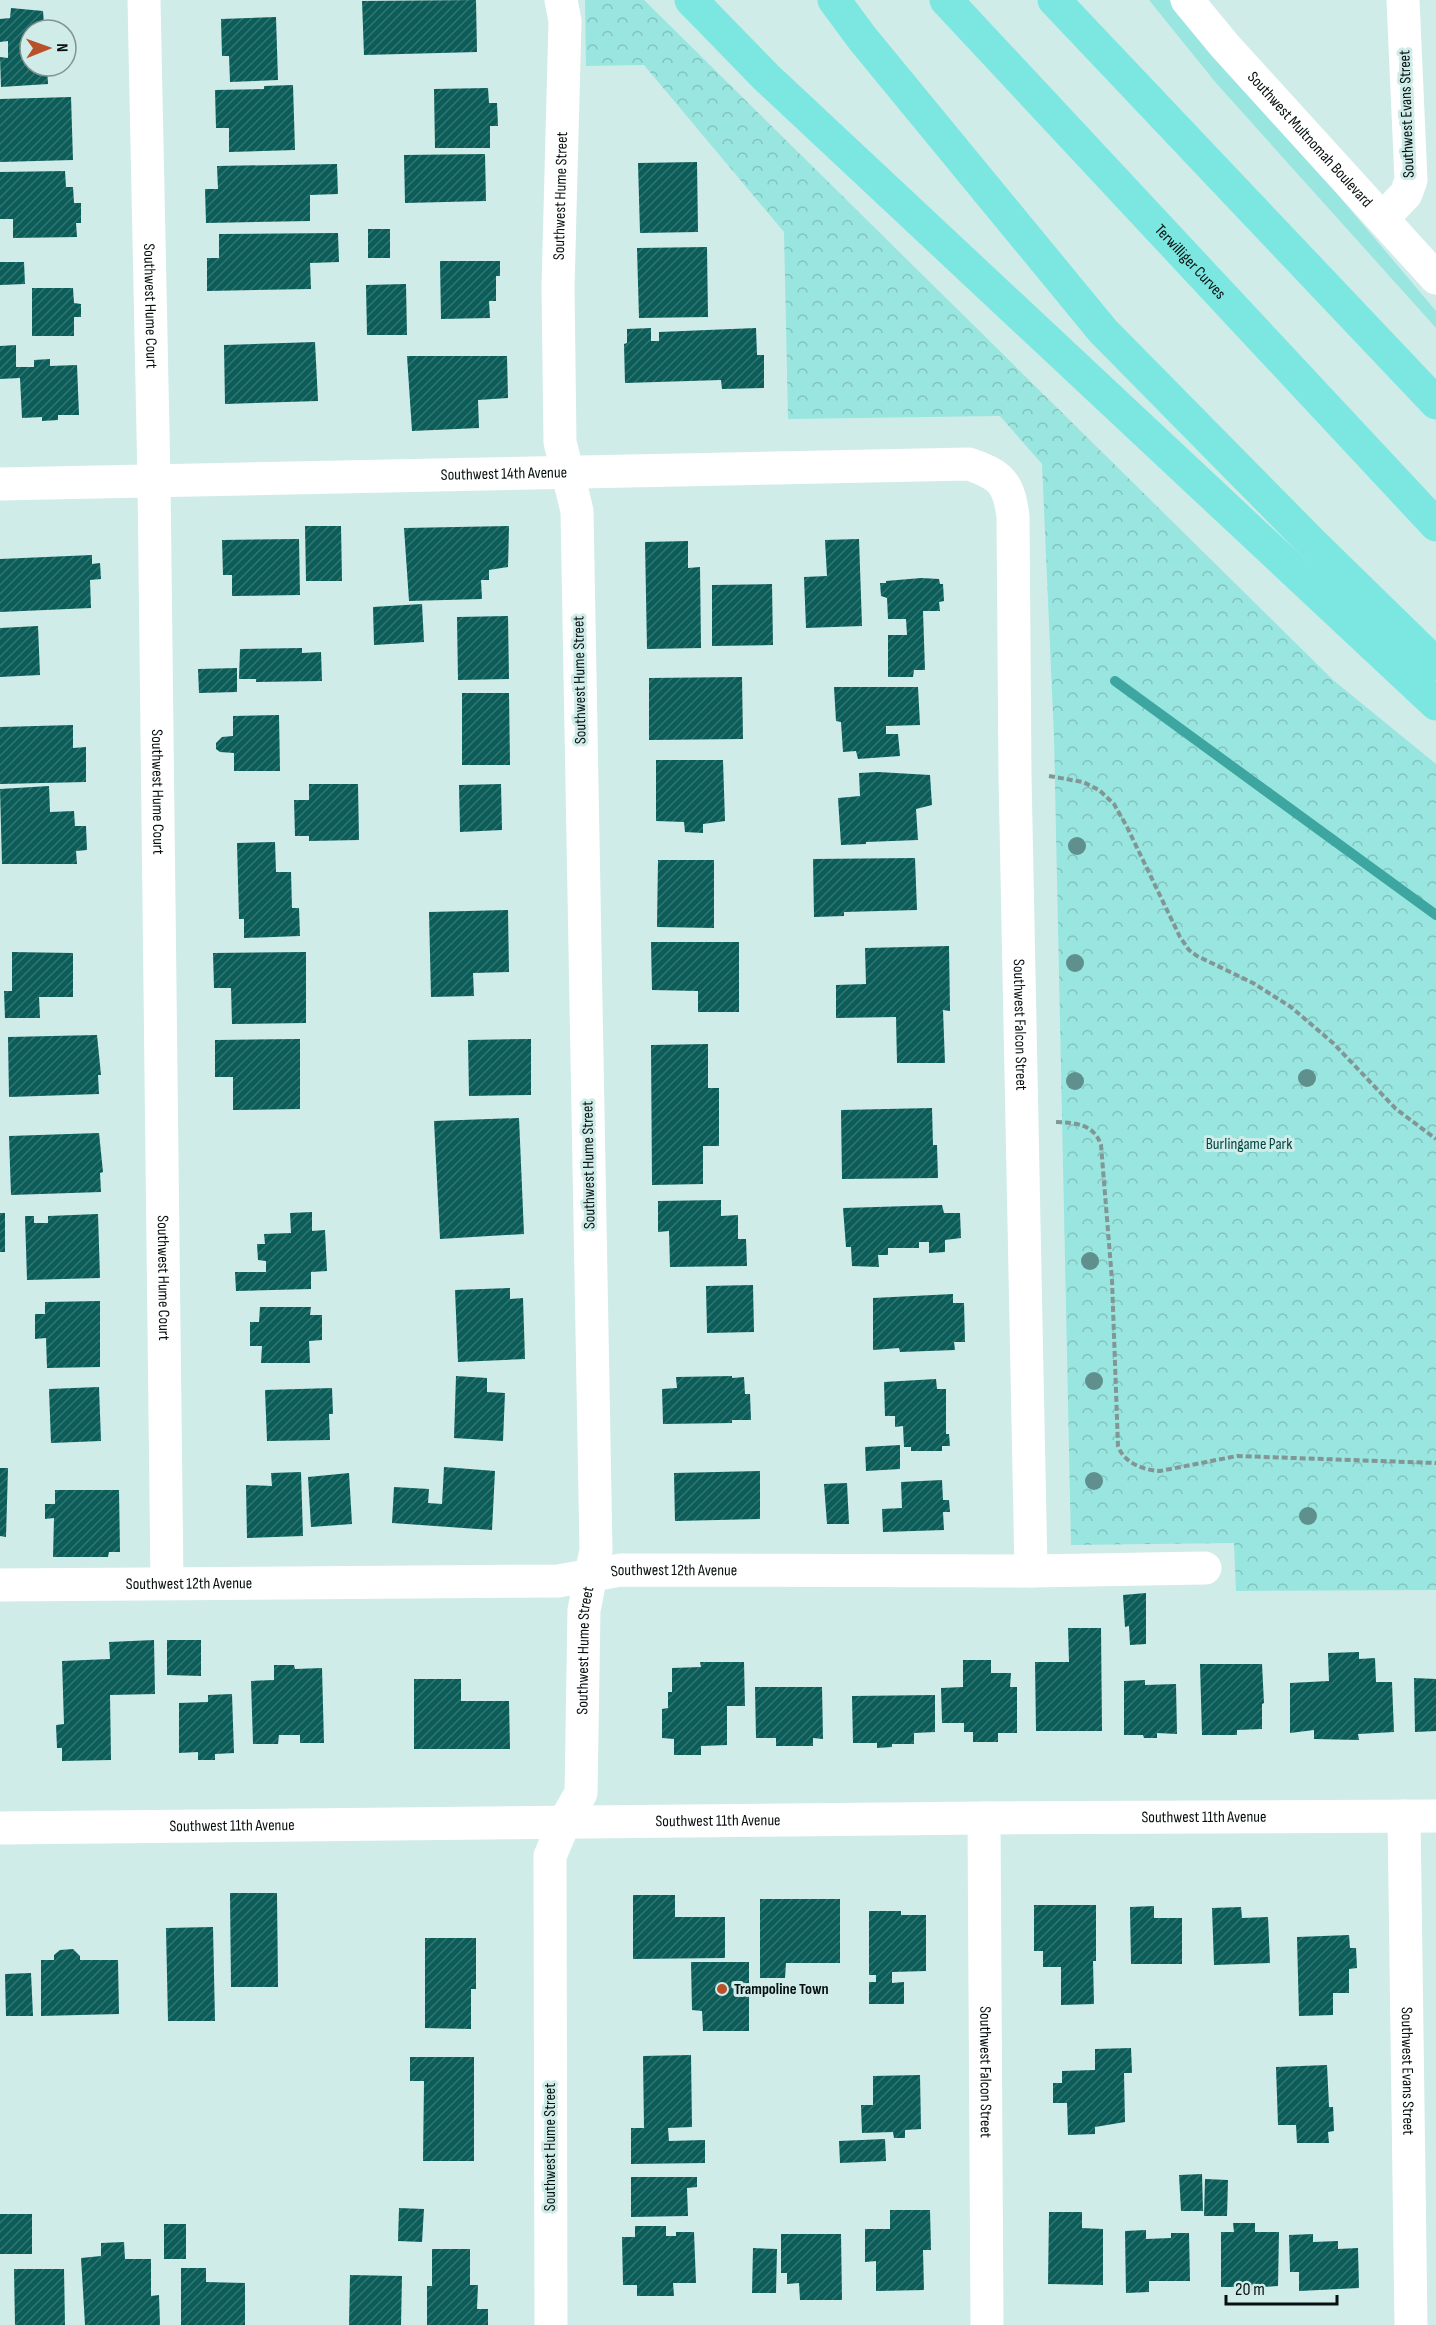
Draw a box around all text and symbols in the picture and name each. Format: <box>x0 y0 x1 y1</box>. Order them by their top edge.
north arrow <box>18 18 78 78</box>
text: N <box>52 43 71 52</box>
street label: Southwest Evans Street <box>1395 50 1419 178</box>
street label: Southwest Multnomah Boulevard <box>1243 68 1377 211</box>
street label: Southwest Hume Street <box>549 131 572 260</box>
street label: Terwilliger Curves <box>1151 220 1230 303</box>
street label: Southwest Hume Court <box>140 243 161 369</box>
street label: Southwest 14th Avenue <box>441 463 567 484</box>
street label: Southwest Hume Street <box>569 616 591 744</box>
street label: Southwest Hume Court <box>147 729 168 855</box>
street label: Southwest Falcon Street <box>1009 959 1031 1091</box>
street label: Southwest Hume Street <box>578 1101 600 1229</box>
park label: Burlingame Park <box>1206 1135 1292 1154</box>
street label: Southwest Hume Court <box>153 1215 174 1341</box>
street label: Southwest 12th Avenue <box>609 1560 737 1581</box>
street label: Southwest 12th Avenue <box>126 1574 252 1594</box>
street label: Southwest Hume Street <box>573 1585 598 1715</box>
street label: Southwest 11th Avenue <box>1141 1807 1267 1827</box>
street label: Southwest 11th Avenue <box>655 1811 781 1831</box>
street label: Southwest 11th Avenue <box>169 1816 295 1836</box>
place label: Trampoline Town <box>734 1980 829 1999</box>
marker: Trampoline Town <box>715 1982 729 1996</box>
street label: Southwest Falcon Street <box>976 2006 995 2138</box>
street label: Southwest Evans Street <box>1397 2007 1418 2135</box>
street label: Southwest Hume Street <box>541 2083 560 2211</box>
scale bar <box>1226 2268 1337 2306</box>
text: 20 m <box>1235 2279 1265 2300</box>

